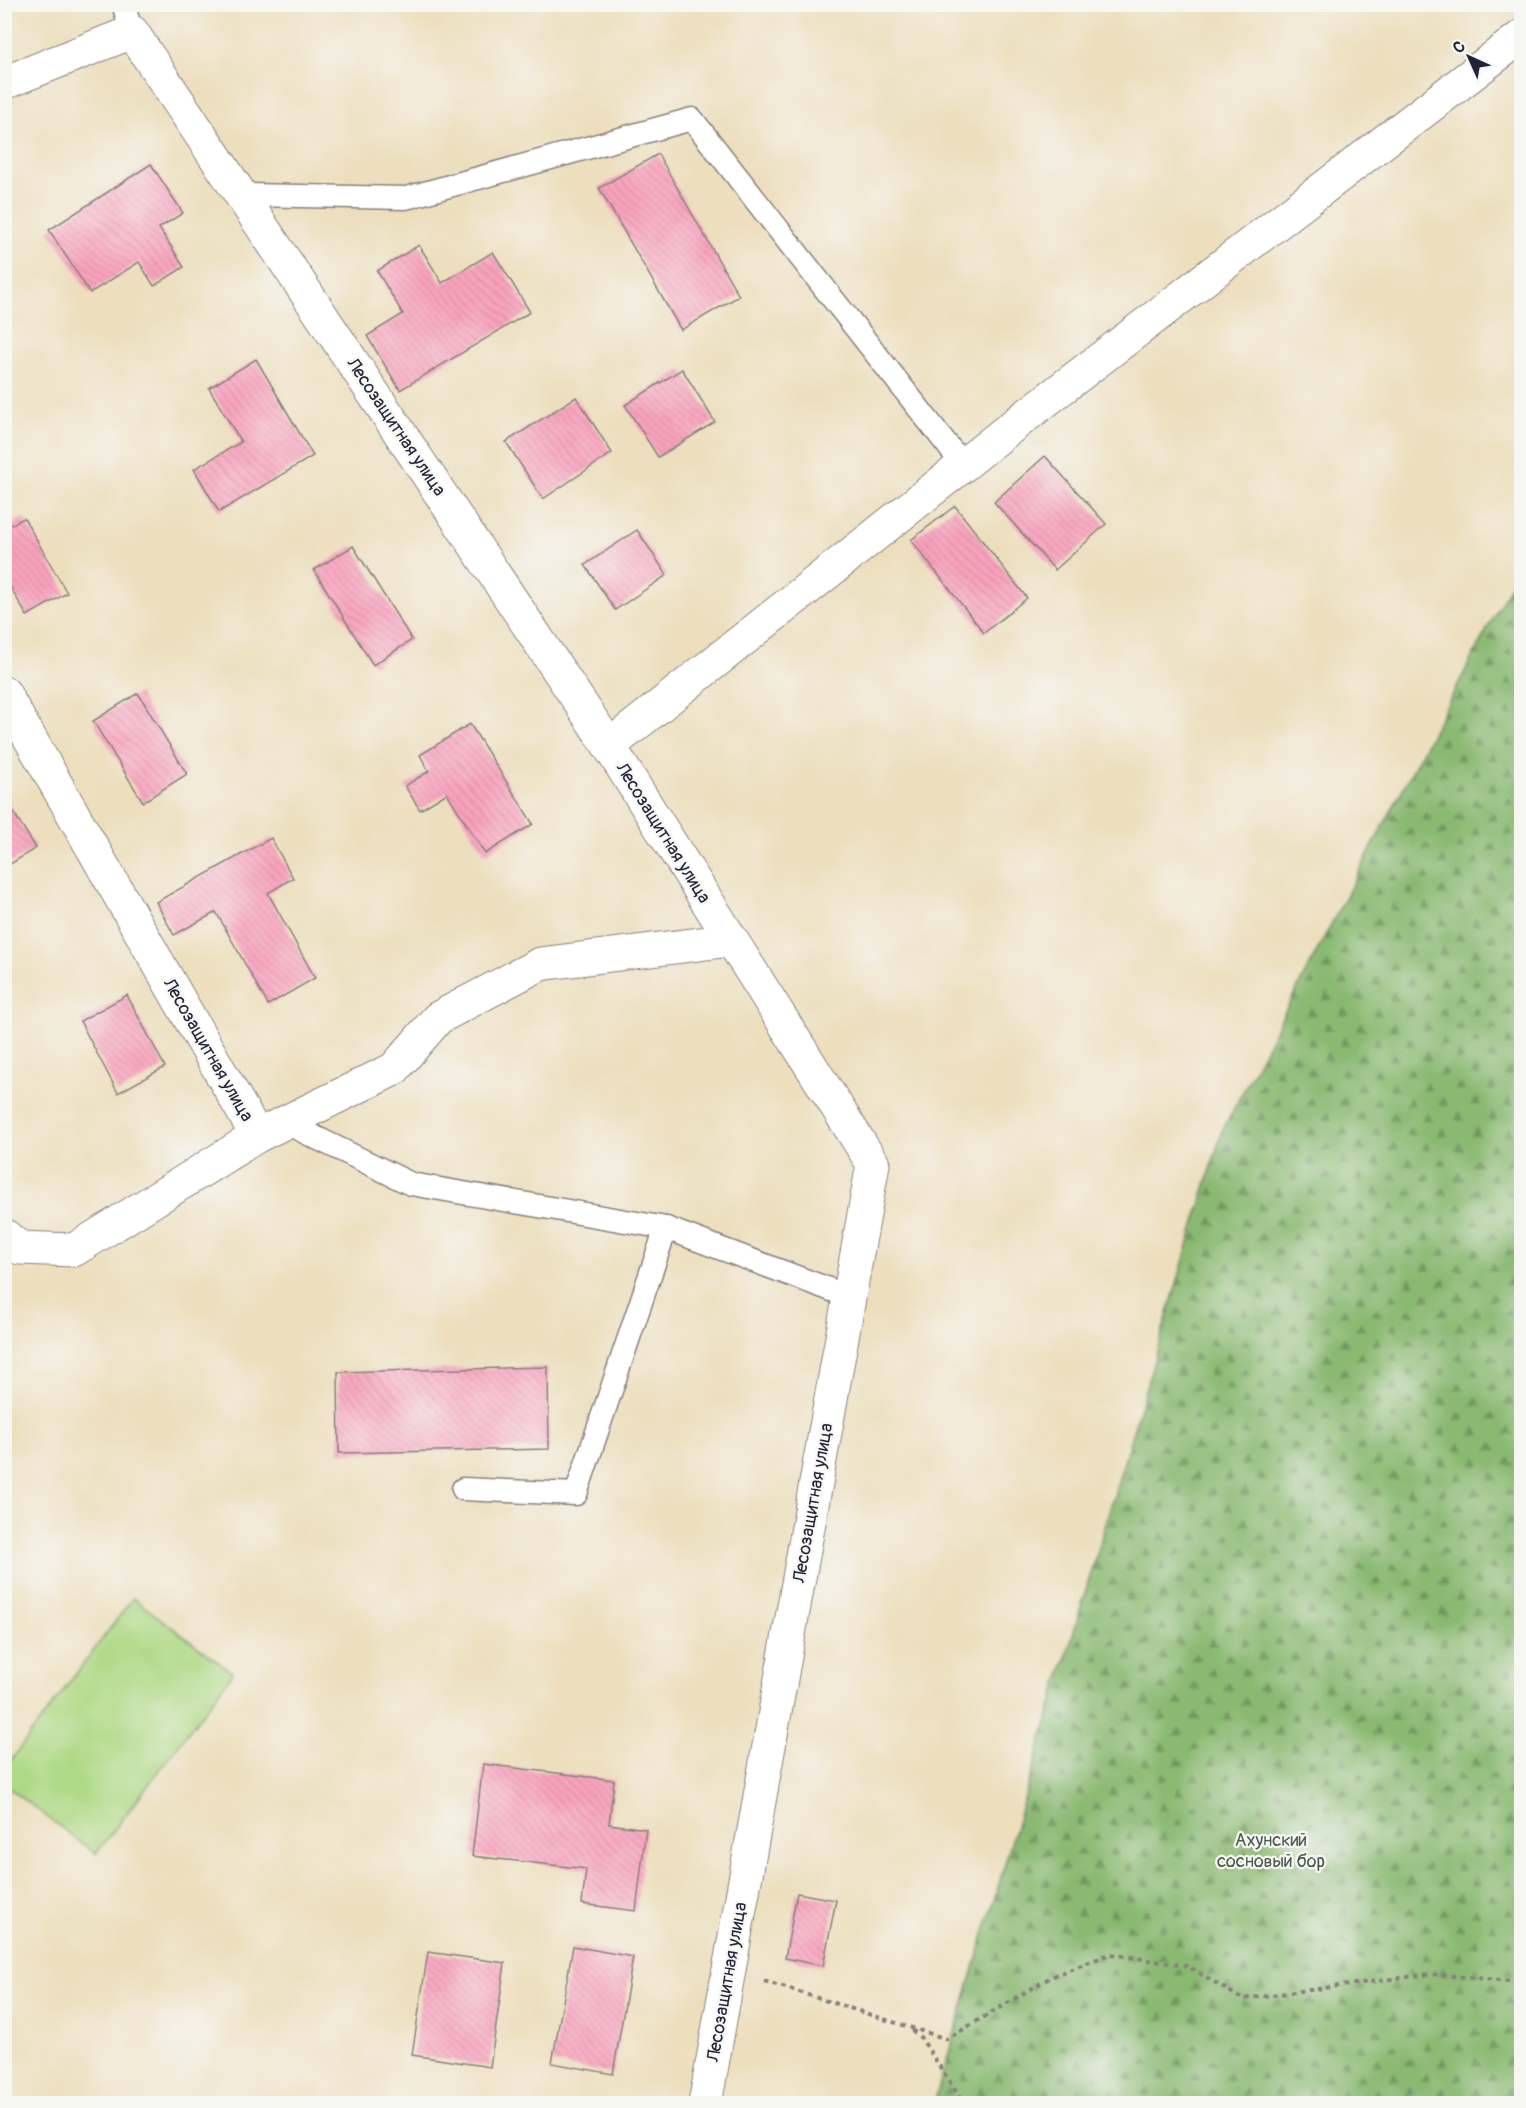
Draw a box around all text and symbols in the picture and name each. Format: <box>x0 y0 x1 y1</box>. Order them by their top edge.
north arrow <box>1439 27 1499 87</box>
text: С <box>1449 36 1470 58</box>
street label: Лесозащитная улица <box>341 353 451 500</box>
street label: Лесозащитная улица <box>610 758 716 908</box>
street label: Лесозащитная улица <box>157 973 258 1126</box>
street label: Лесозащитная улица <box>787 1421 838 1586</box>
park label: Ахунский сосновый бор <box>1217 1829 1325 1873</box>
street label: Лесозащитная улица <box>701 1900 752 2065</box>

